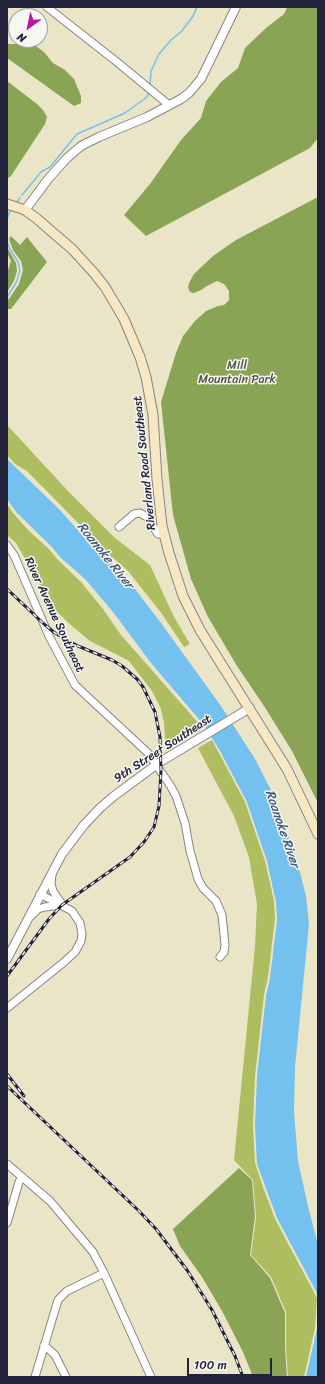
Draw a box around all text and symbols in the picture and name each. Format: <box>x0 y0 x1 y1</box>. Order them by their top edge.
north arrow <box>8 8 48 48</box>
text: N <box>13 28 30 48</box>
park label: Mill Mountain Park <box>198 359 276 387</box>
street label: Riverland Road Southeast <box>131 395 159 531</box>
water label: Roanoke River <box>73 520 137 592</box>
street label: River Avenue Southeast <box>21 555 87 675</box>
street label: 9th Street Southeast <box>111 712 215 786</box>
water label: Roanoke River <box>261 788 303 870</box>
scale bar <box>189 1350 274 1376</box>
text: 100 m <box>194 1354 227 1376</box>

